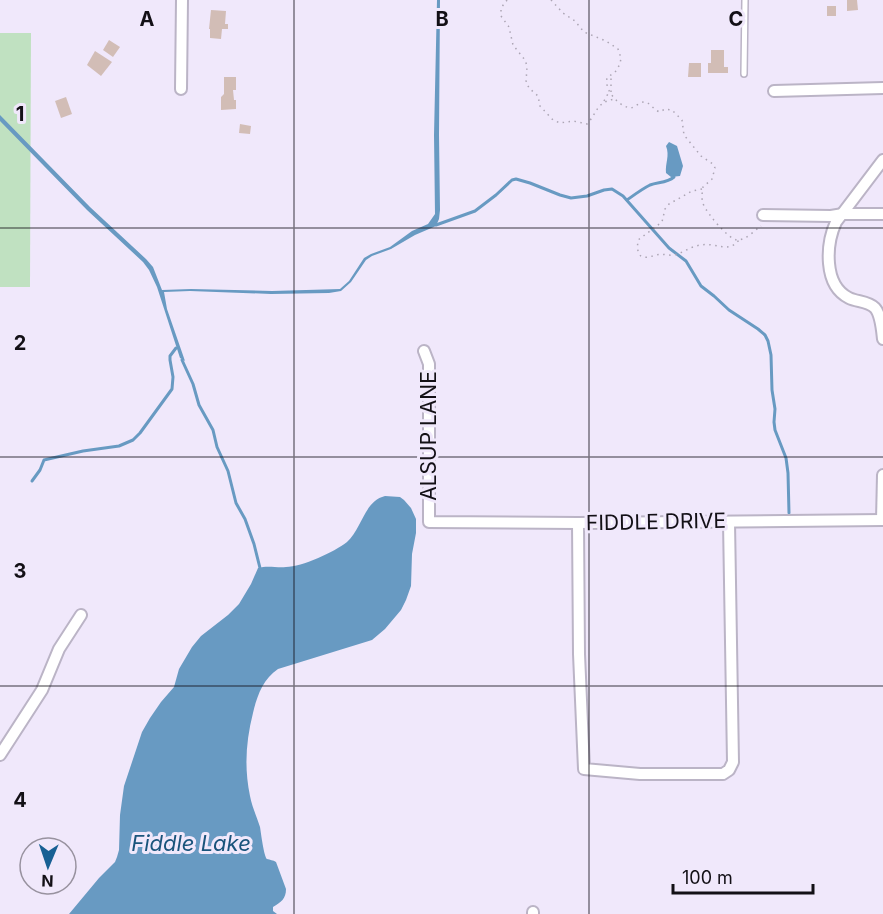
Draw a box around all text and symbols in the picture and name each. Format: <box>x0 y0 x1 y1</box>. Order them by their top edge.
text: A <box>140 7 155 31</box>
text: B <box>435 7 449 31</box>
text: C <box>729 7 743 31</box>
text: 1 <box>16 102 24 126</box>
text: 2 <box>14 331 26 355</box>
street label: ALSUP LANE <box>416 371 441 501</box>
street label: FIDDLE DRIVE <box>586 508 726 535</box>
text: 3 <box>14 559 26 583</box>
text: 4 <box>13 788 27 812</box>
water label: Fiddle Lake <box>131 830 251 856</box>
north arrow <box>18 836 78 896</box>
scale bar <box>673 857 812 895</box>
text: 100 m <box>682 867 733 888</box>
text: N <box>41 871 54 891</box>

